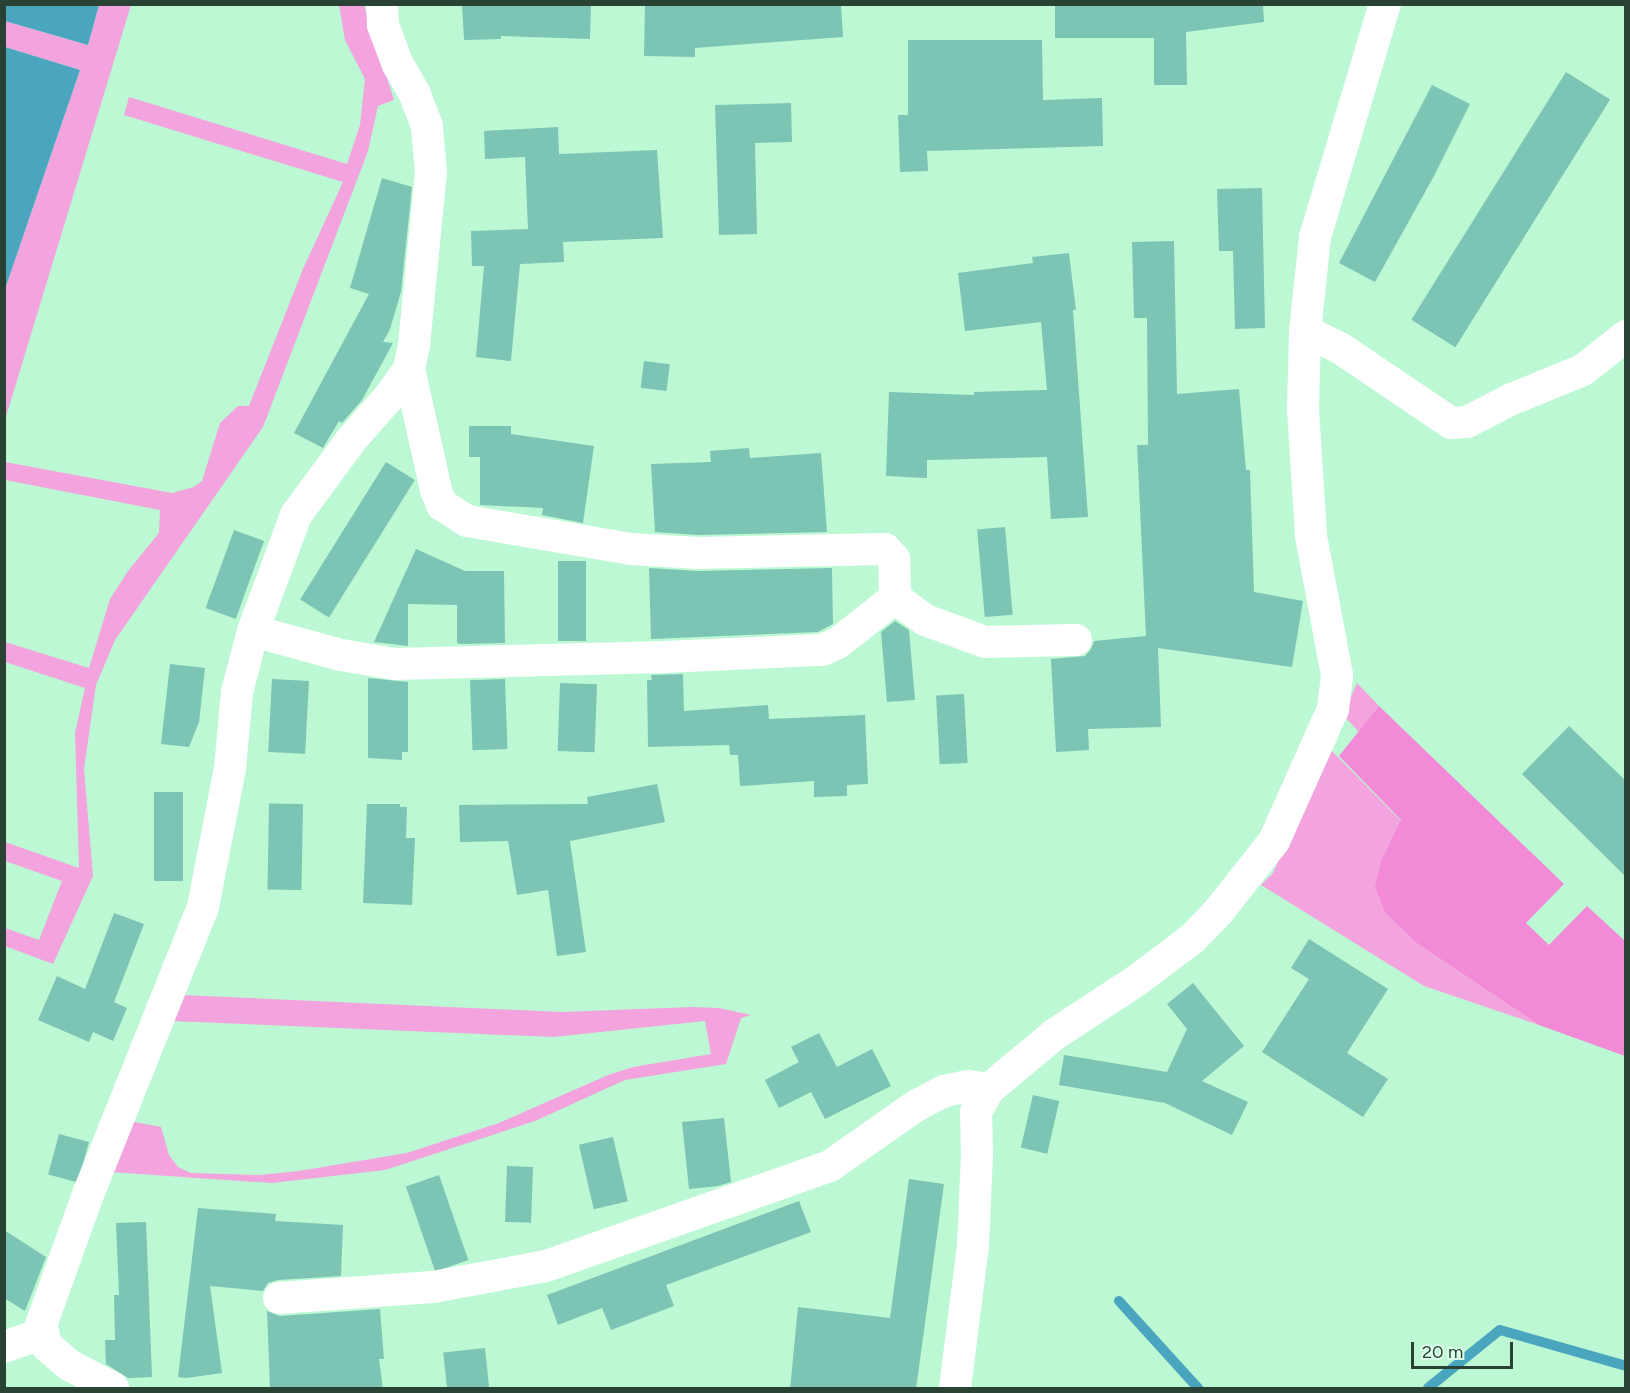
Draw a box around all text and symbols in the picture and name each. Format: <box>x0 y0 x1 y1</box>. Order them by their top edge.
scale bar <box>1414 1330 1516 1368</box>
text: 20 m <box>1422 1341 1463 1363</box>

